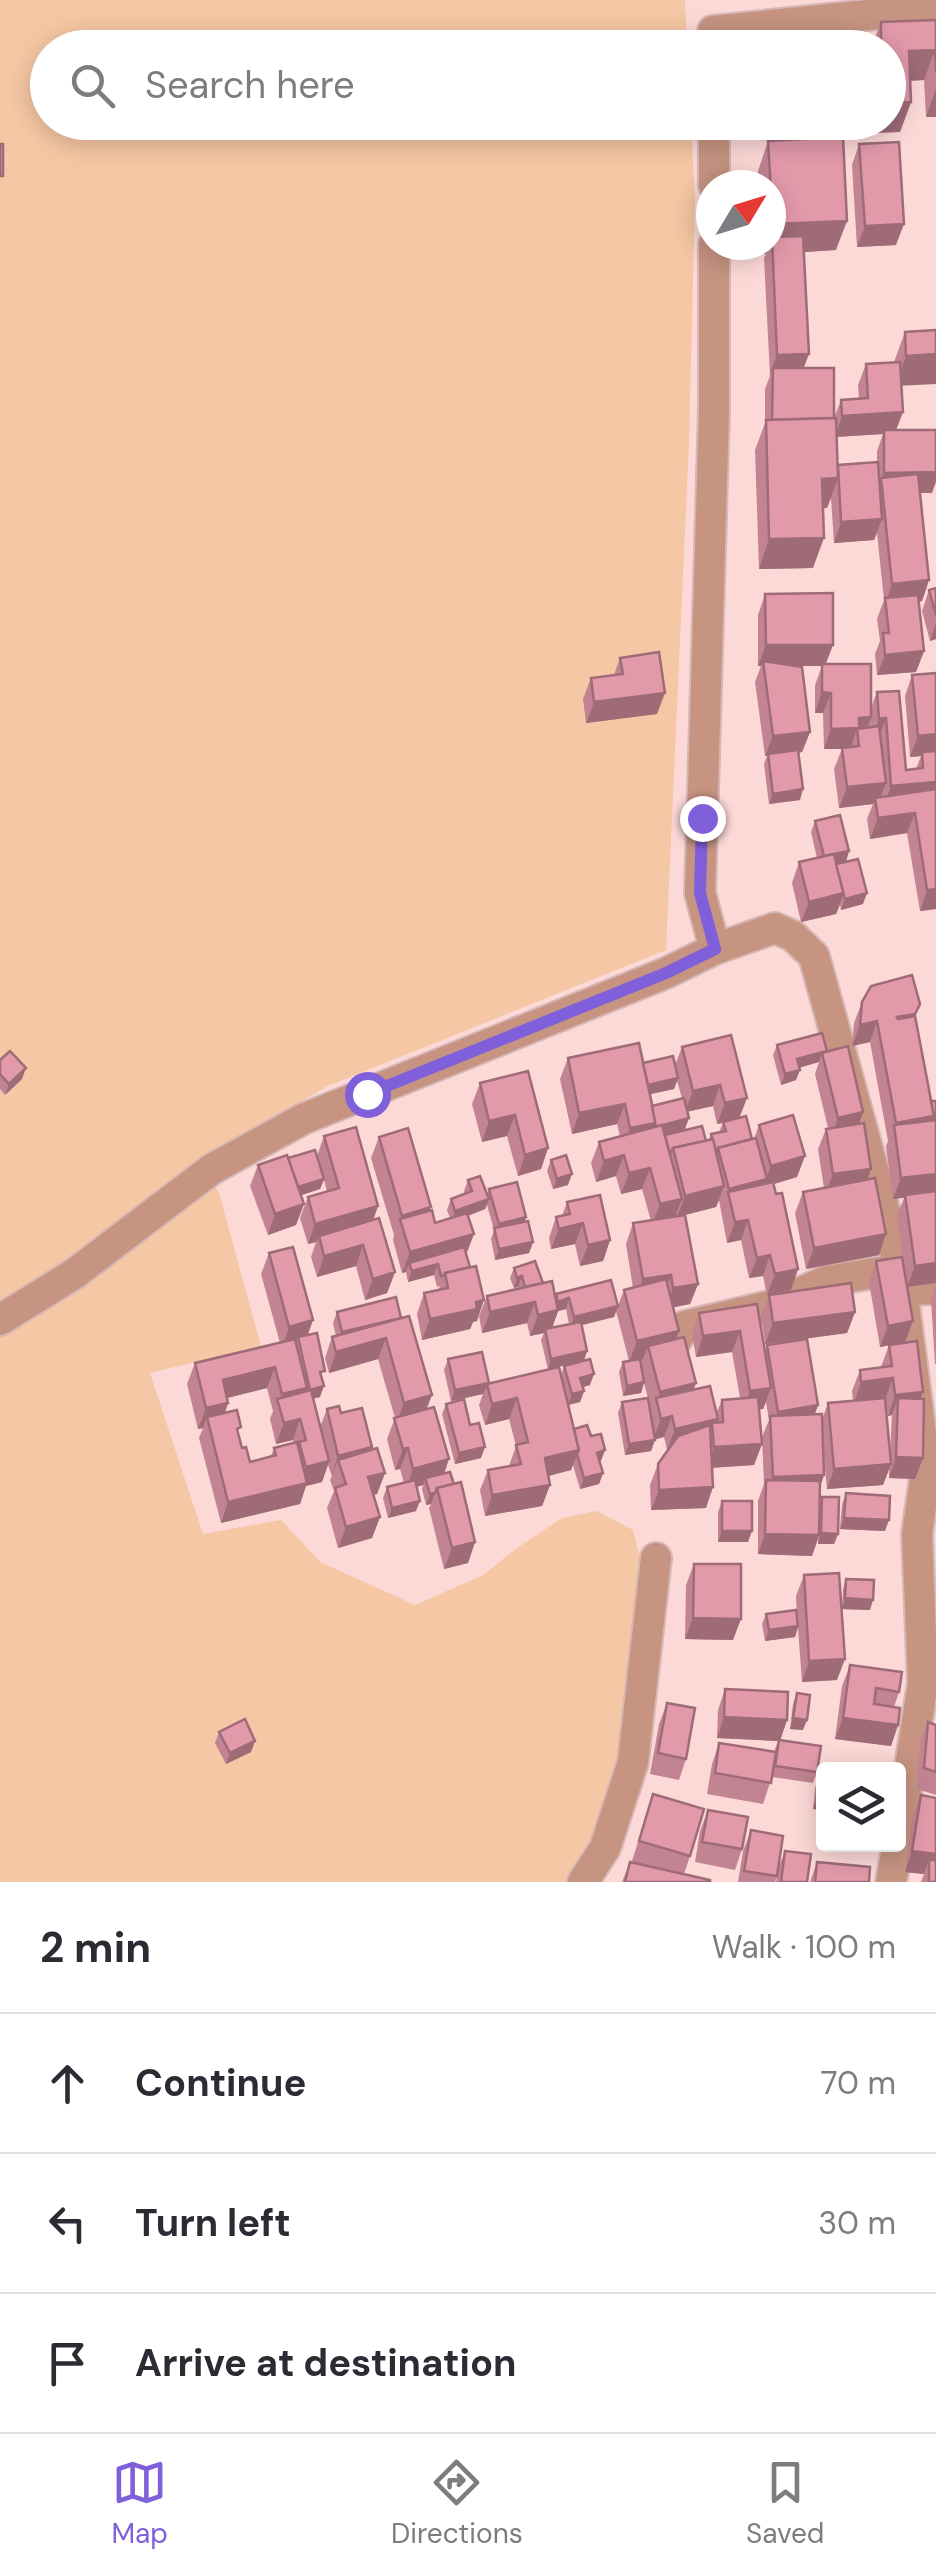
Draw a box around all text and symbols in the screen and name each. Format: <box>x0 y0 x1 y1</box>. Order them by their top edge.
search box <box>30 30 906 140</box>
icon: search <box>65 58 120 113</box>
text: Search here <box>145 60 355 110</box>
north arrow <box>696 170 786 260</box>
route end <box>680 796 726 842</box>
route start <box>345 1072 391 1118</box>
map controls <box>816 1762 906 1852</box>
button: layers <box>816 1762 906 1852</box>
text: 2 min <box>40 1920 151 1975</box>
text: Walk · 100 m <box>712 1926 896 1968</box>
icon: ahead <box>40 2056 95 2111</box>
text: Continue <box>135 2058 306 2108</box>
text: 70 m <box>820 2062 896 2104</box>
icon: left <box>40 2196 95 2251</box>
text: Turn left <box>135 2198 291 2248</box>
text: 30 m <box>818 2202 896 2244</box>
icon: arrive <box>40 2336 95 2391</box>
text: Arrive at destination <box>135 2338 517 2388</box>
tab: Map <box>112 2455 168 2552</box>
tab: Directions <box>391 2455 523 2552</box>
tab: Saved <box>746 2455 824 2552</box>

